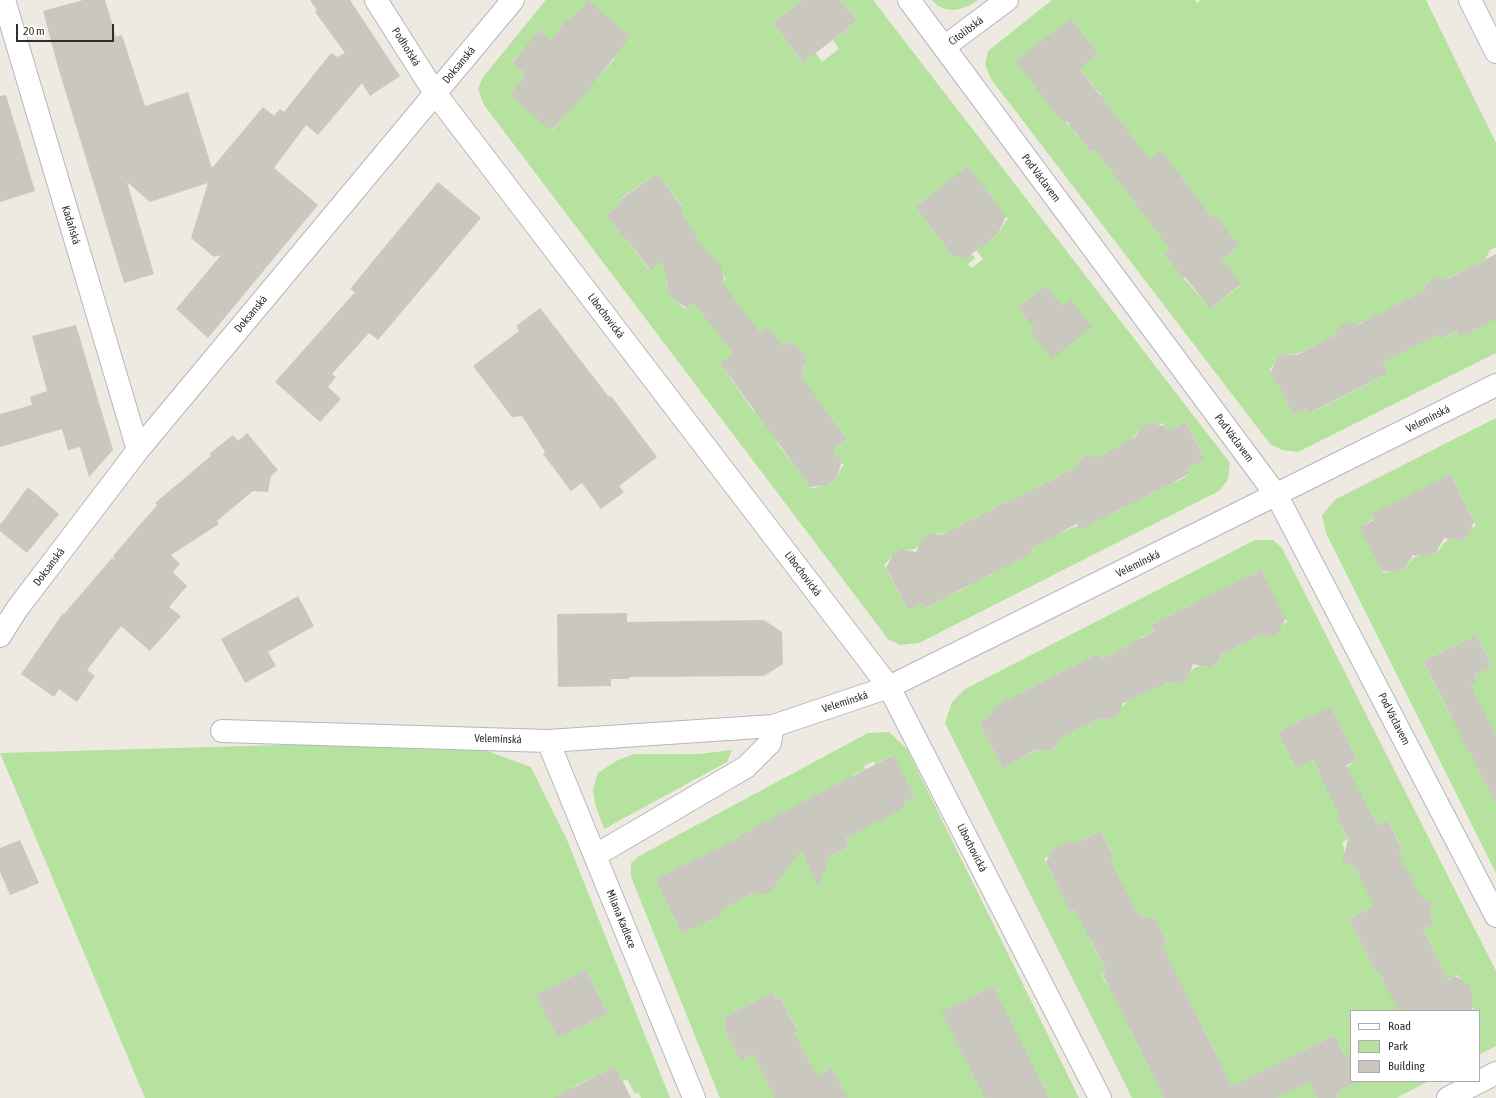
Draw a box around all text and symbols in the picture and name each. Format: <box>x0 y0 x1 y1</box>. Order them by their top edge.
street label: Citolibská <box>946 14 986 48</box>
scale bar <box>18 16 116 42</box>
text: 20 m <box>23 24 45 38</box>
street label: Podhořská <box>389 25 423 69</box>
street label: Doksanská <box>440 44 478 86</box>
street label: Pod Václavem <box>1019 151 1063 205</box>
street label: Kadaňská <box>59 204 83 246</box>
street label: Libochovická <box>585 291 627 341</box>
street label: Doksanská <box>232 293 270 335</box>
street label: Velemínská <box>1404 402 1452 436</box>
street label: Pod Václavem <box>1212 411 1256 465</box>
street label: Doksanská <box>30 545 68 589</box>
street label: Velemínská <box>1114 548 1162 580</box>
street label: Libochovická <box>782 549 824 599</box>
street label: Velemínská <box>820 688 870 716</box>
street label: Pod Václavem <box>1375 691 1413 747</box>
street label: Velemínská <box>474 732 522 746</box>
street label: Libochovická <box>954 822 990 874</box>
street label: Milana Kadlece <box>603 888 639 950</box>
legend <box>1350 1010 1480 1082</box>
text: Road <box>1388 1019 1411 1033</box>
text: Park <box>1388 1039 1408 1053</box>
text: Building <box>1388 1059 1425 1073</box>

